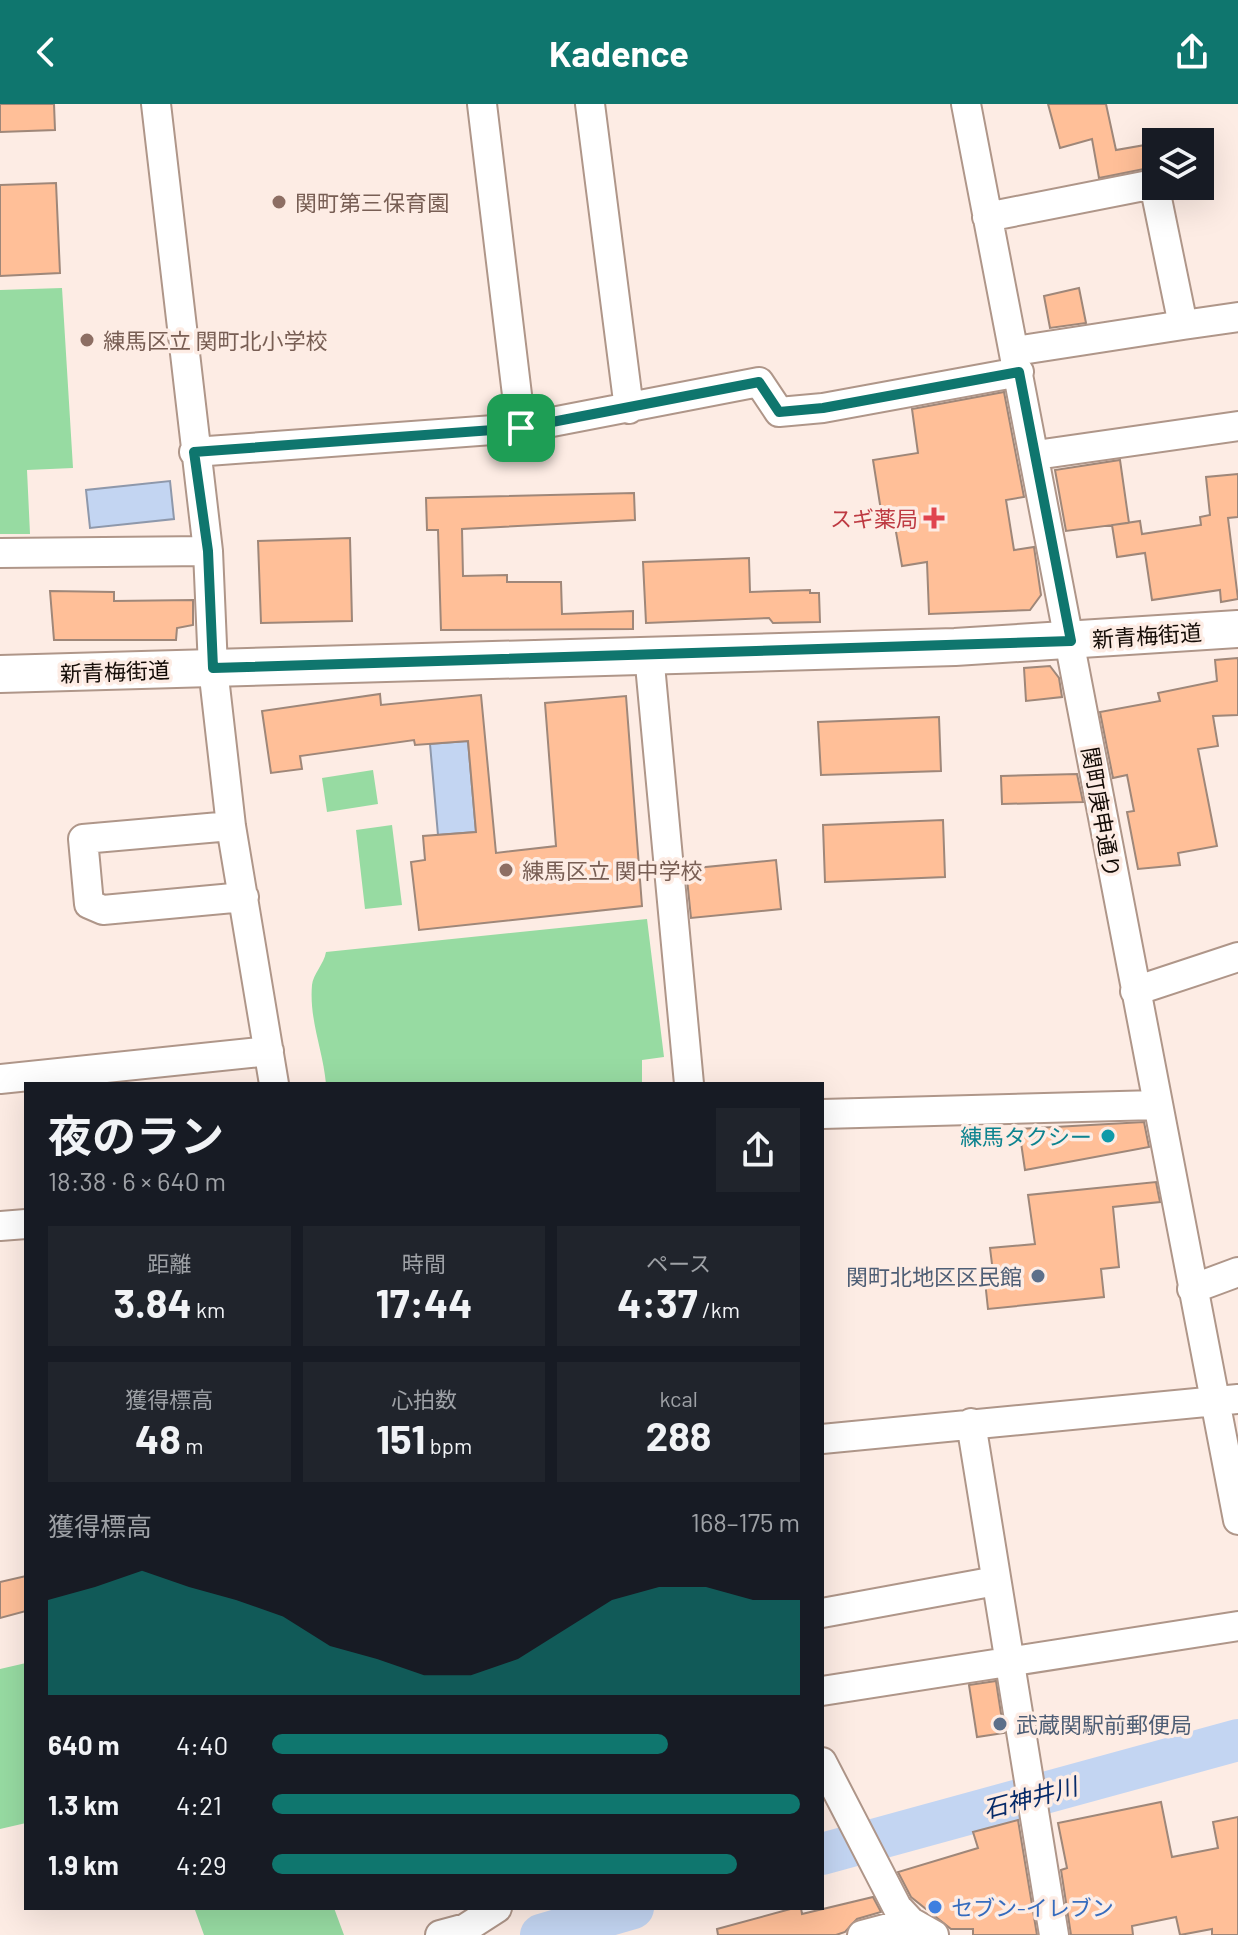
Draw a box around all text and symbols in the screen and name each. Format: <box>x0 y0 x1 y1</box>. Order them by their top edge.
icon: back <box>24 30 68 74</box>
icon: share <box>1170 30 1214 74</box>
text: Kadence <box>549 31 689 74</box>
map controls <box>1142 128 1214 200</box>
button: layers <box>1142 128 1214 200</box>
place label: 関町第三保育園 <box>295 189 449 215</box>
marker: 関町第三保育園 <box>270 193 288 211</box>
place label: 練馬区立 関町北小学校 <box>103 327 327 353</box>
marker: 練馬区立 関町北小学校 <box>78 331 96 349</box>
pin <box>487 394 555 462</box>
icon: arrive <box>499 406 543 450</box>
place label: スギ薬局 <box>830 505 918 531</box>
marker: スギ薬局 <box>925 509 943 527</box>
street label: 新青梅街道 <box>1091 618 1203 652</box>
street label: 新青梅街道 <box>60 656 170 686</box>
street label: 関町庚申通り <box>1078 745 1126 879</box>
place label: 練馬区立 関中学校 <box>522 857 702 883</box>
marker: 練馬区立 関中学校 <box>497 861 515 879</box>
text: 夜のラン <box>48 1108 224 1161</box>
button: share <box>716 1108 800 1192</box>
place label: 練馬タクシー <box>960 1123 1092 1149</box>
marker: 練馬タクシー <box>1099 1127 1117 1145</box>
text: 18:38 · 6 × 640 m <box>48 1165 226 1196</box>
text: 距離 <box>147 1250 191 1276</box>
text: 時間 <box>402 1250 446 1276</box>
text: ペース <box>646 1250 711 1276</box>
place label: 関町北地区区民館 <box>846 1263 1022 1289</box>
marker: 関町北地区区民館 <box>1029 1267 1047 1285</box>
text: 3.84 <box>113 1278 192 1326</box>
text: 17:44 <box>376 1278 472 1326</box>
text: 4:37 <box>617 1278 698 1326</box>
text: km <box>192 1296 225 1322</box>
text: /km <box>698 1296 740 1322</box>
text: kcal <box>659 1385 698 1411</box>
text: 獲得標高 <box>125 1386 213 1412</box>
text: 心拍数 <box>391 1386 457 1412</box>
text: 288 <box>646 1411 712 1459</box>
text: 48 <box>135 1414 181 1462</box>
text: 151 <box>376 1414 425 1462</box>
text: m <box>181 1432 204 1458</box>
text: bpm <box>425 1432 472 1458</box>
text: 168–175 m <box>691 1506 800 1537</box>
text: 獲得標高 <box>48 1510 152 1541</box>
place label: 武蔵関駅前郵便局 <box>1016 1711 1192 1737</box>
marker: 武蔵関駅前郵便局 <box>991 1715 1009 1733</box>
text: 640 m <box>48 1729 119 1760</box>
text: 4:40 <box>176 1729 228 1760</box>
water label: 石神井川 <box>980 1770 1083 1823</box>
text: 1.3 km <box>48 1789 119 1820</box>
text: 4:21 <box>176 1789 222 1820</box>
text: 1.9 km <box>48 1849 119 1880</box>
text: 4:29 <box>176 1849 227 1880</box>
place label: セブン-イレブン <box>951 1894 1114 1920</box>
marker: セブン-イレブン <box>926 1898 944 1916</box>

